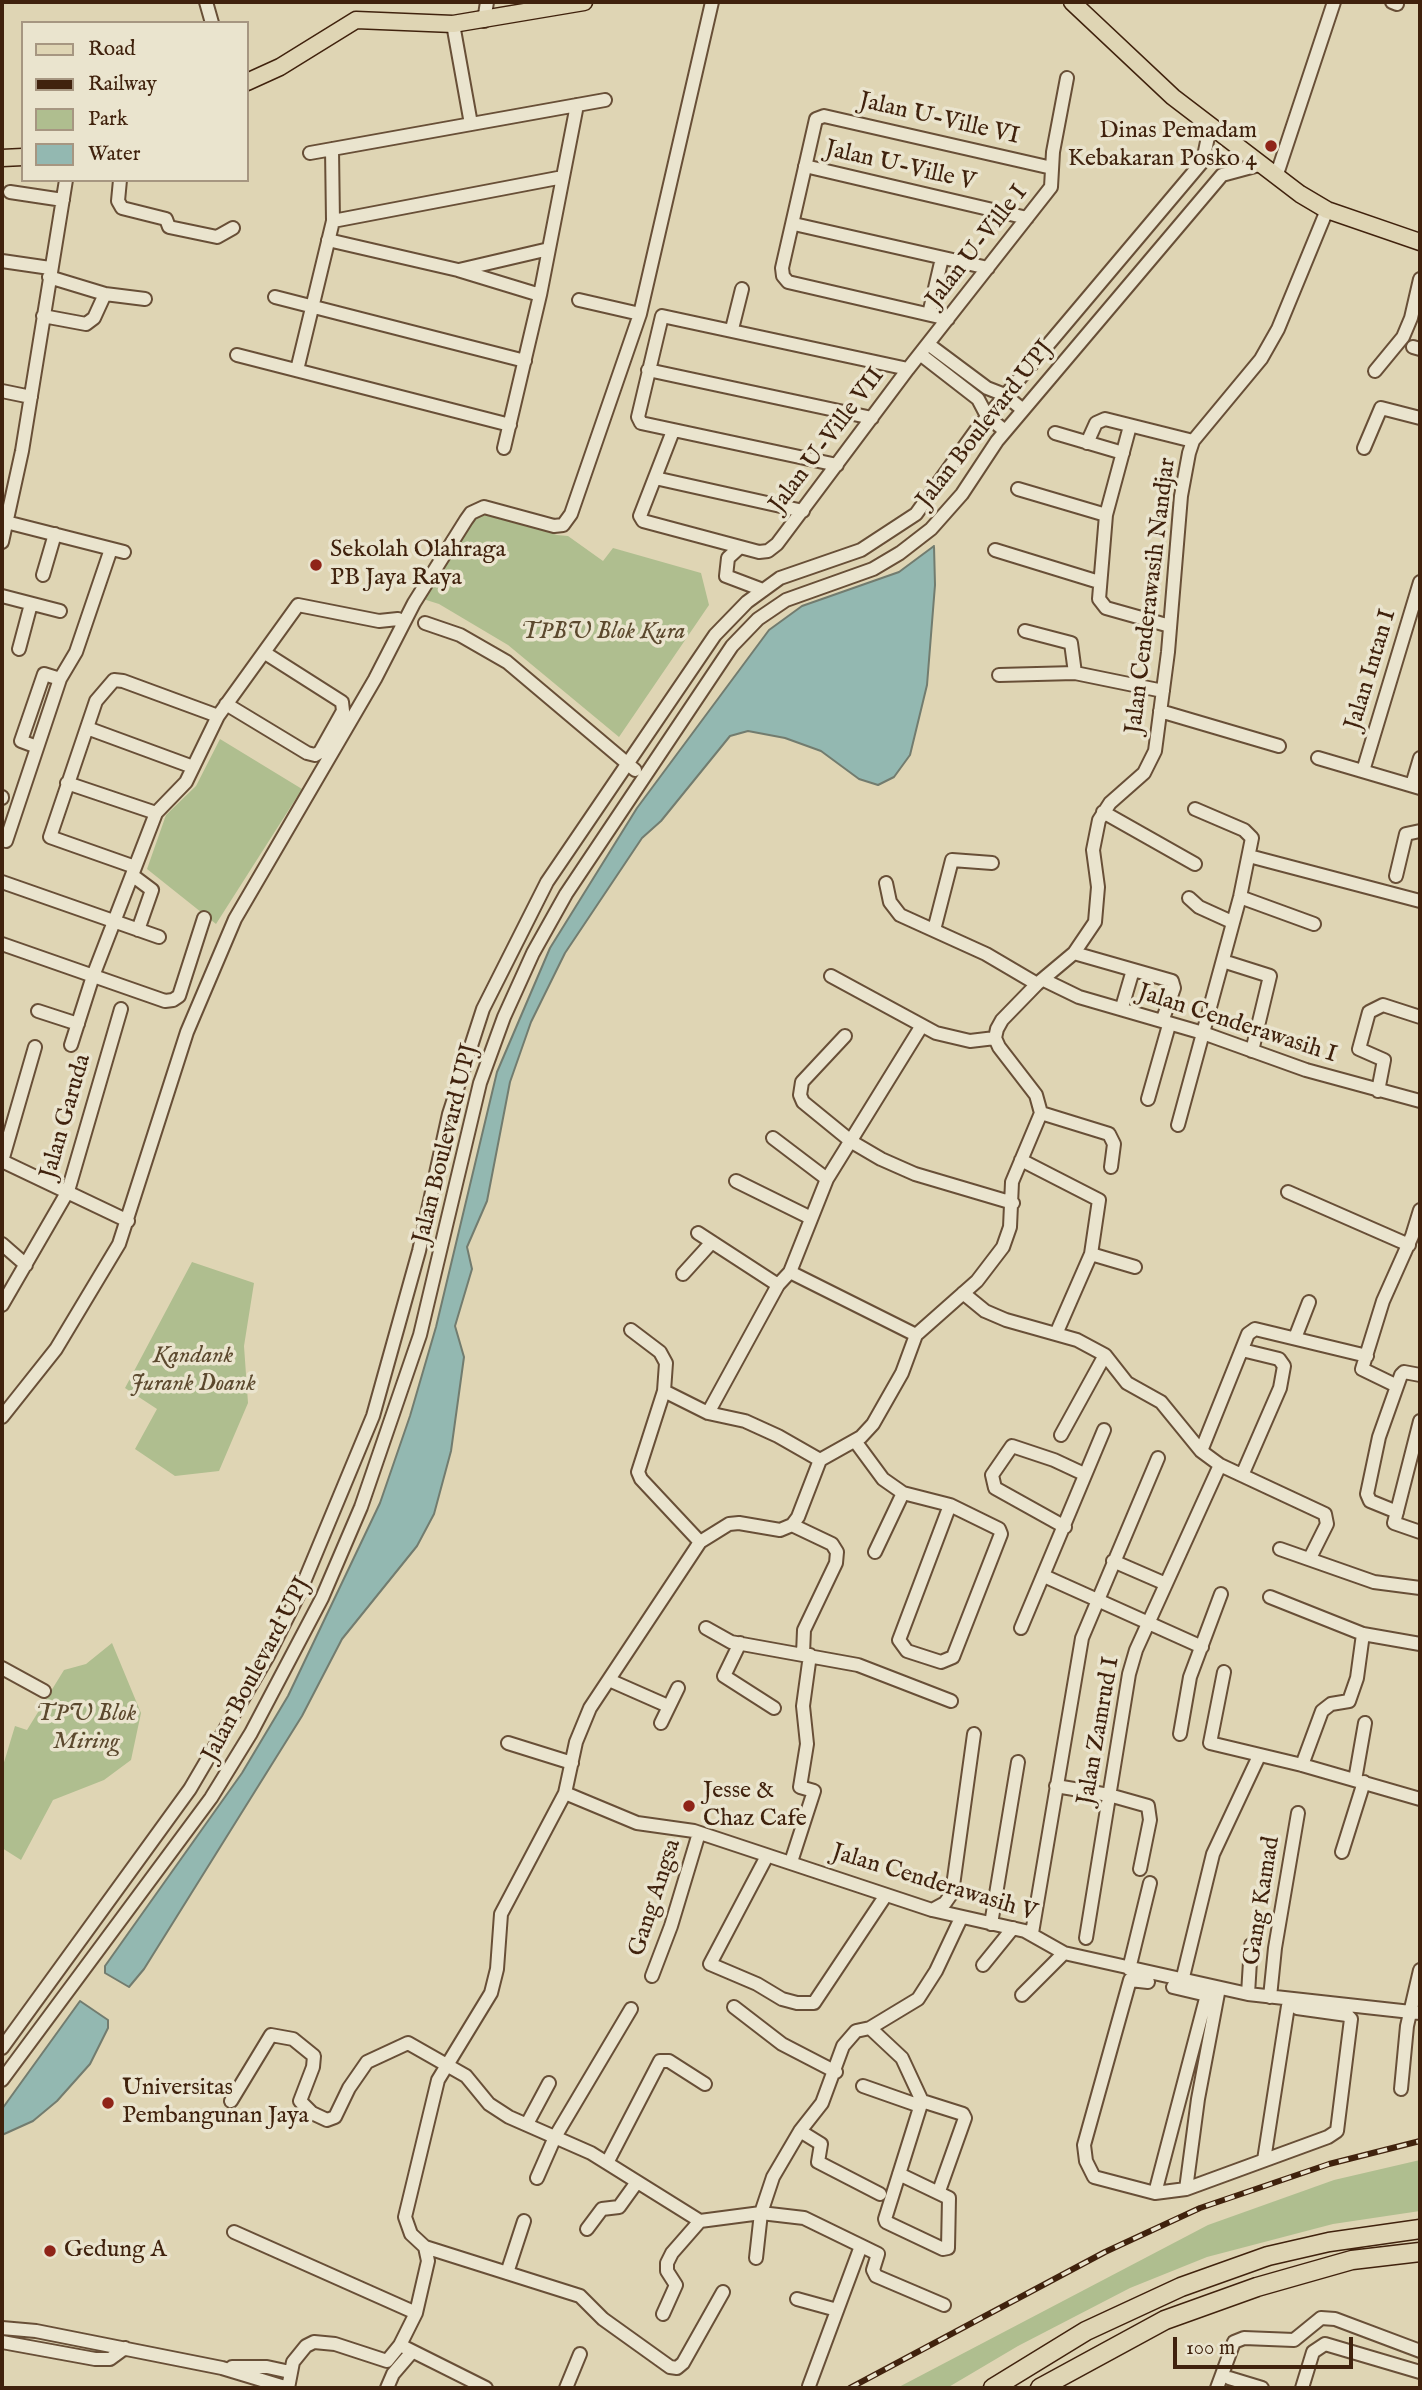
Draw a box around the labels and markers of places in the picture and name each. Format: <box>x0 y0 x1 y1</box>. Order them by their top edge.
place label: Dinas Pemadam Kebakaran Posko 4 <box>1068 118 1257 174</box>
marker: Dinas Pemadam Kebakaran Posko 4 <box>1263 138 1279 154</box>
place label: Sekolah Olahraga PB Jaya Raya <box>330 537 506 593</box>
marker: Sekolah Olahraga PB Jaya Raya <box>308 557 324 573</box>
place label: Jesse & Chaz Cafe <box>703 1778 807 1834</box>
marker: Jesse & Chaz Cafe <box>681 1798 697 1814</box>
place label: Universitas Pembangunan Jaya <box>122 2075 309 2131</box>
marker: Universitas Pembangunan Jaya <box>100 2095 116 2111</box>
place label: Gedung A <box>64 2237 167 2265</box>
marker: Gedung A <box>42 2243 58 2259</box>

